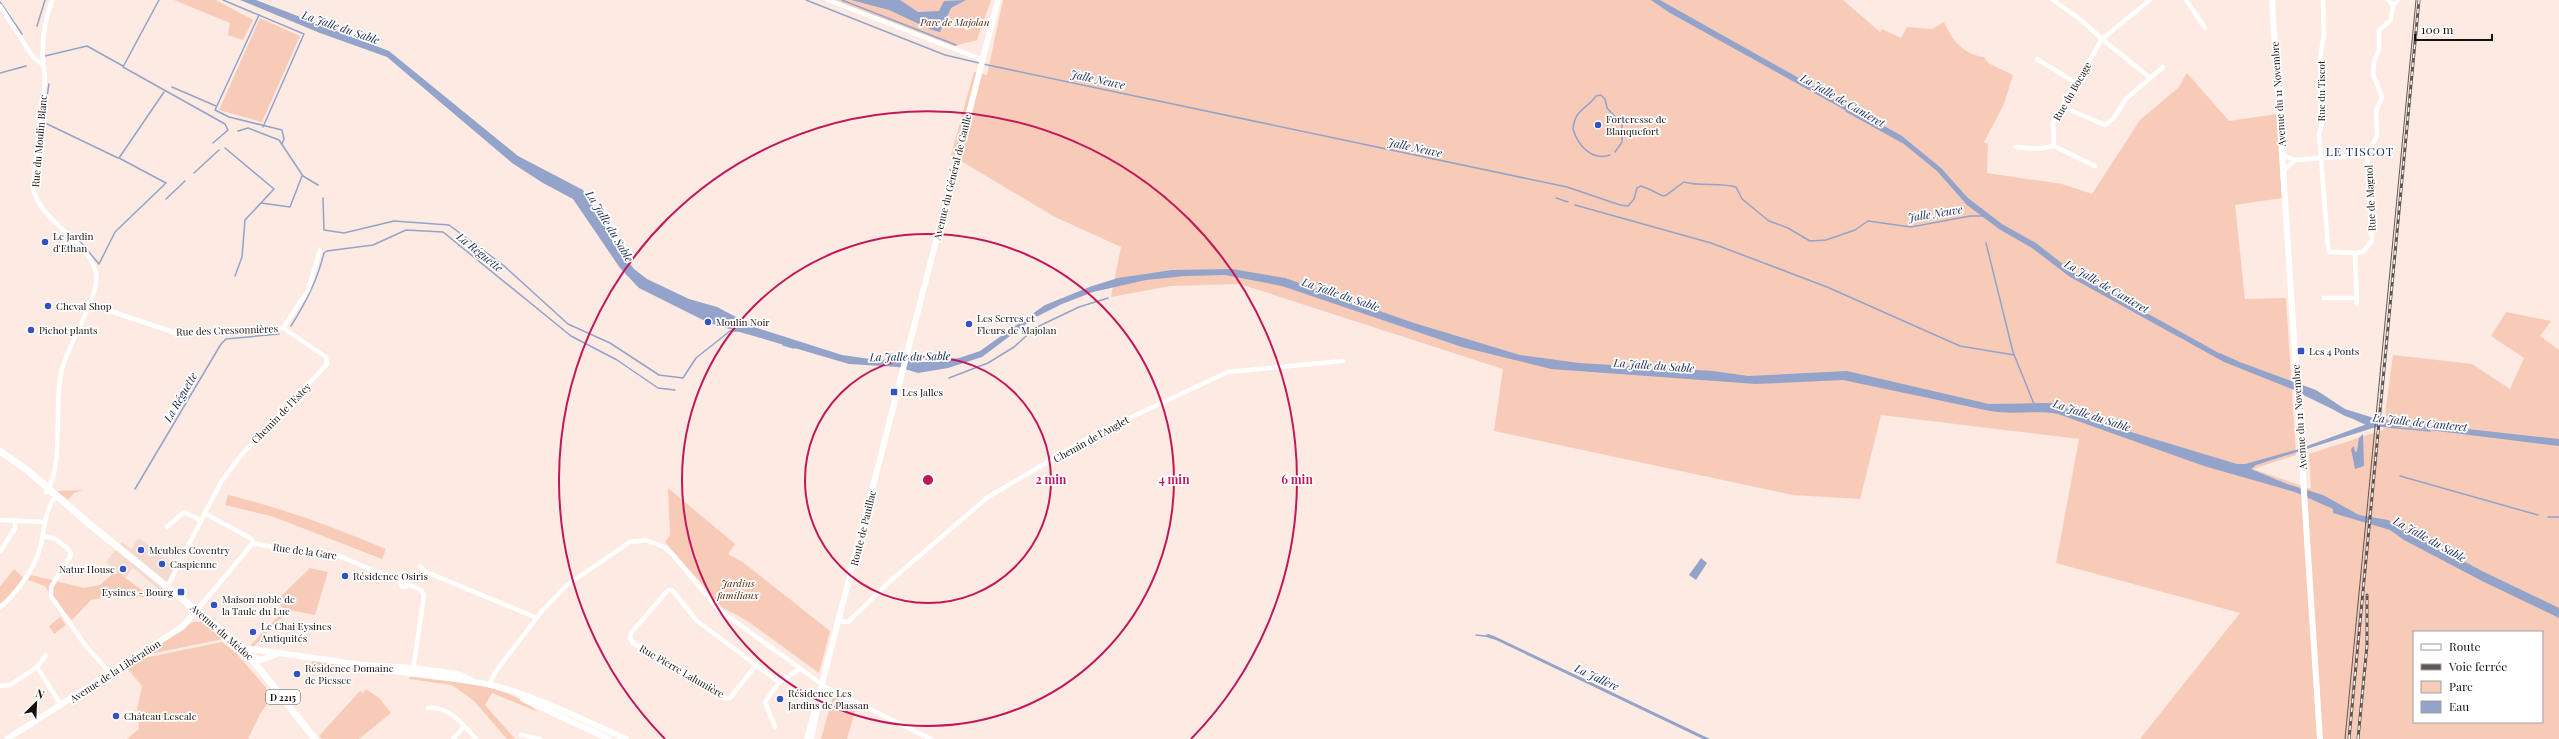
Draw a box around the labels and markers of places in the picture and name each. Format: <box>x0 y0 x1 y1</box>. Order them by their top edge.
place label: Forteresse de Blanquefort <box>1606 112 1667 138</box>
marker: Forteresse de Blanquefort <box>1593 120 1603 130</box>
place label: Le Jardin d'Ethan <box>53 229 93 255</box>
marker: Le Jardin d'Ethan <box>40 237 50 247</box>
place label: Cheval Shop <box>56 299 112 313</box>
marker: Cheval Shop <box>43 301 53 311</box>
place label: Les Serres et Fleurs de Majolan <box>977 311 1057 337</box>
place label: Moulin Noir <box>716 315 770 329</box>
marker: Moulin Noir <box>703 317 713 327</box>
marker: Les Serres et Fleurs de Majolan <box>964 319 974 329</box>
place label: Pichot plants <box>39 323 98 337</box>
marker: Pichot plants <box>26 325 36 335</box>
place label: Les 4 Ponts <box>2309 344 2359 358</box>
marker: Les 4 Ponts <box>2296 346 2306 356</box>
place label: Les Jalles <box>902 385 943 399</box>
marker: Les Jalles <box>889 387 899 397</box>
centre of rings <box>921 473 935 487</box>
place label: Meubles Coventry <box>149 543 230 557</box>
marker: Meubles Coventry <box>136 545 146 555</box>
place label: Caspienne <box>170 557 217 571</box>
marker: Caspienne <box>157 559 167 569</box>
place label: Natur House <box>59 562 115 576</box>
marker: Natur House <box>118 564 128 574</box>
place label: Résidence Osiris <box>353 569 428 583</box>
marker: Résidence Osiris <box>340 571 350 581</box>
place label: Eysines - Bourg <box>102 585 174 599</box>
marker: Eysines - Bourg <box>176 587 186 597</box>
place label: Maison noble de la Taule du Luc <box>222 592 295 618</box>
marker: Maison noble de la Taule du Luc <box>209 600 219 610</box>
place label: Le Chai Eysines Antiquités <box>260 619 332 645</box>
marker: Le Chai Eysines Antiquités <box>248 627 258 637</box>
place label: Résidence Domaine de Piessec <box>305 661 394 687</box>
marker: Résidence Domaine de Piessec <box>292 669 302 679</box>
place label: Résidence Les Jardins de Plassan <box>787 686 869 712</box>
marker: Résidence Les Jardins de Plassan <box>775 694 785 704</box>
place label: Château Lescale <box>124 709 197 723</box>
marker: Château Lescale <box>111 711 121 721</box>

